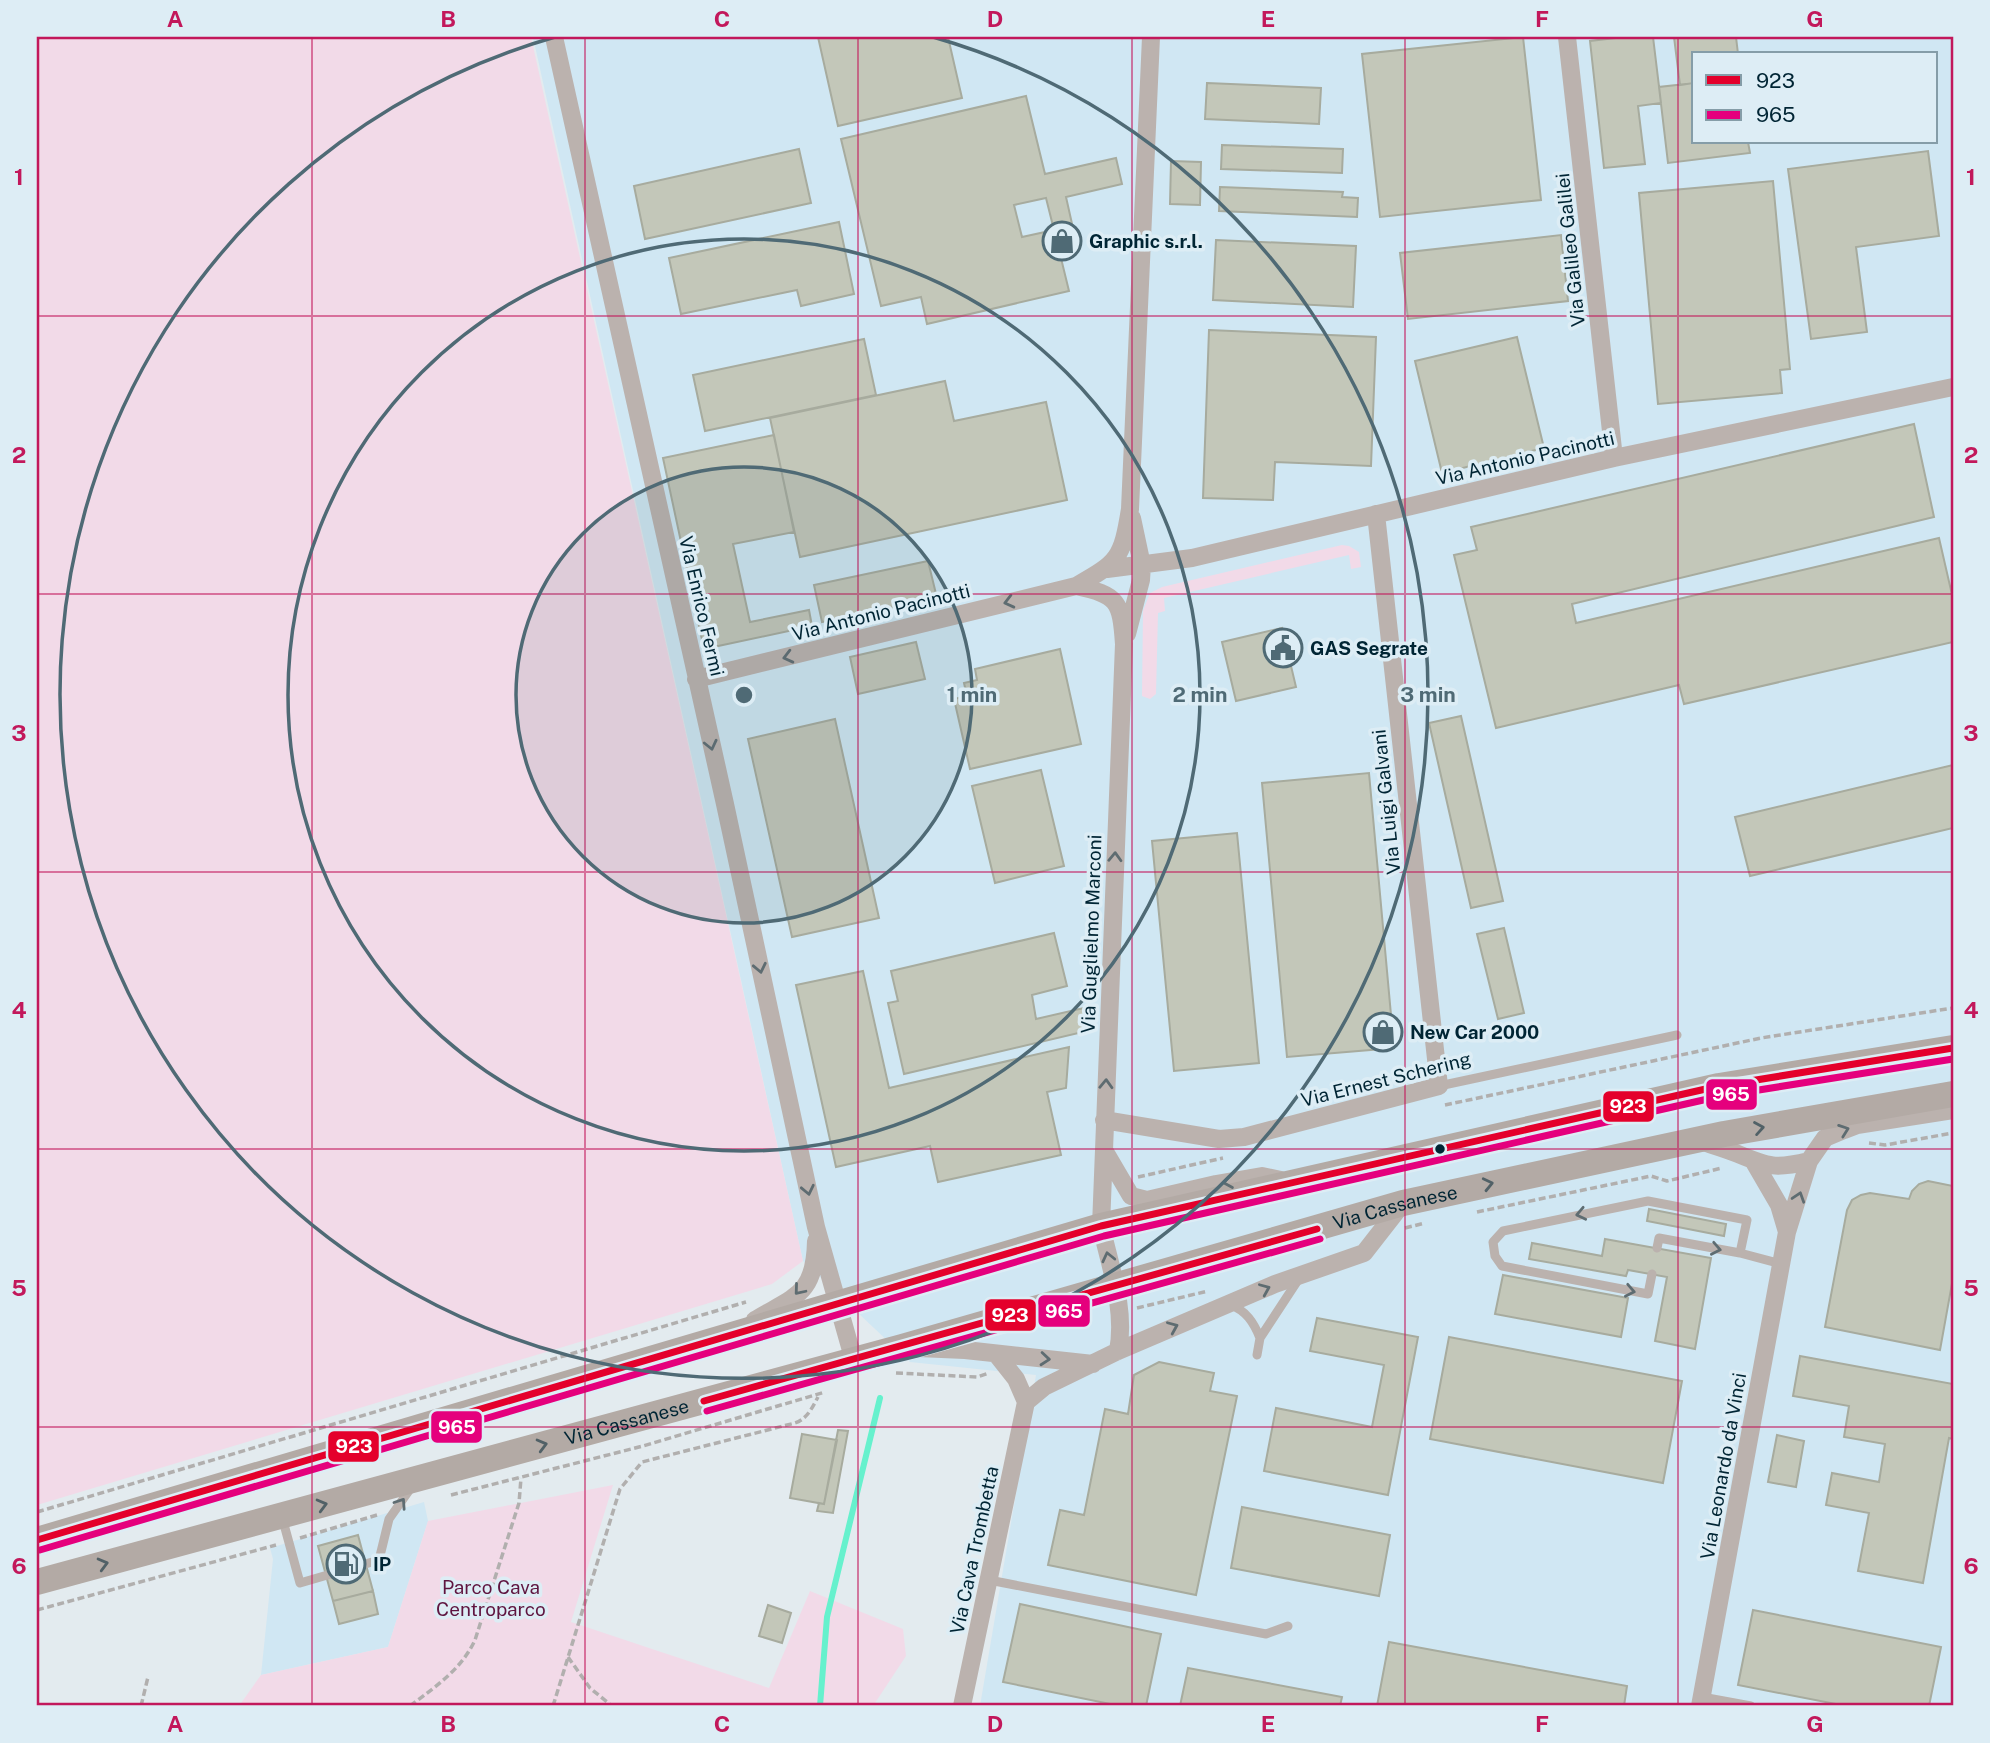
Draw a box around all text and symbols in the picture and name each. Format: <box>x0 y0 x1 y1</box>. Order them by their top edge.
text: A <box>167 5 184 32</box>
text: B <box>440 5 456 32</box>
text: C <box>714 5 730 32</box>
text: D <box>987 5 1003 32</box>
text: E <box>1261 5 1275 32</box>
text: F <box>1535 5 1549 32</box>
text: G <box>1806 5 1824 32</box>
legend <box>1692 52 1938 144</box>
text: 923 <box>1756 68 1795 93</box>
text: 965 <box>1756 102 1796 127</box>
text: 1 <box>14 163 24 190</box>
text: 1 <box>1966 163 1976 190</box>
street label: Via Galileo Galilei <box>1551 172 1589 328</box>
shop icon: Graphic s.r.l. <box>1041 220 1083 262</box>
place label: Graphic s.r.l. <box>1089 230 1203 252</box>
street label: Via Antonio Pacinotti <box>1434 427 1616 489</box>
text: 2 <box>12 441 26 468</box>
text: 2 <box>1964 441 1978 468</box>
street label: Via Enrico Fermi <box>675 534 729 678</box>
street label: Via Antonio Pacinotti <box>790 579 972 645</box>
one-way arrow <box>1003 594 1015 608</box>
public building icon: GAS Segrate <box>1262 627 1304 669</box>
place label: GAS Segrate <box>1310 637 1428 659</box>
one-way arrow <box>783 649 795 663</box>
text: 1 min <box>947 682 997 707</box>
text: 2 min <box>1172 682 1228 707</box>
text: 3 min <box>1400 682 1456 707</box>
centre of rings <box>732 683 756 707</box>
text: 3 <box>11 719 27 746</box>
text: 3 <box>1963 719 1979 746</box>
street label: Via Luigi Galvani <box>1367 728 1405 876</box>
one-way arrow <box>703 739 718 751</box>
street label: Via Guglielmo Marconi <box>1077 834 1105 1034</box>
one-way arrow <box>1107 851 1122 862</box>
one-way arrow <box>752 962 766 974</box>
text: 4 <box>11 996 27 1023</box>
text: 4 <box>1963 996 1979 1023</box>
shop icon: New Car 2000 <box>1362 1011 1404 1053</box>
place label: New Car 2000 <box>1410 1021 1539 1043</box>
street label: Via Ernest Schering <box>1299 1047 1473 1111</box>
line badge: 965 <box>1705 1078 1758 1111</box>
one-way arrow <box>1098 1079 1113 1090</box>
text: 965 <box>1712 1083 1750 1105</box>
line badge: 923 <box>1602 1090 1655 1123</box>
text: 923 <box>1609 1095 1647 1117</box>
one-way arrow <box>1753 1121 1765 1136</box>
one-way arrow <box>1837 1124 1849 1138</box>
unlabelled marker <box>1433 1142 1447 1156</box>
one-way arrow <box>1222 1174 1233 1189</box>
one-way arrow <box>1482 1178 1494 1192</box>
street label: Via Cassanese <box>1330 1181 1459 1234</box>
one-way arrow <box>799 1184 814 1196</box>
one-way arrow <box>1791 1191 1805 1203</box>
one-way arrow <box>1575 1206 1587 1221</box>
one-way arrow <box>1710 1241 1722 1256</box>
one-way arrow <box>1102 1251 1116 1263</box>
text: 5 <box>11 1274 27 1301</box>
text: 5 <box>1963 1274 1979 1301</box>
one-way arrow <box>1624 1282 1636 1297</box>
one-way arrow <box>795 1283 808 1295</box>
one-way arrow <box>1257 1283 1270 1297</box>
line badge: 965 <box>1037 1294 1091 1328</box>
line badge: 923 <box>984 1298 1037 1332</box>
text: 965 <box>1045 1300 1083 1322</box>
text: 923 <box>991 1304 1029 1326</box>
one-way arrow <box>1167 1322 1179 1336</box>
one-way arrow <box>1040 1351 1051 1366</box>
street label: Via Leonardo da Vinci <box>1696 1371 1750 1561</box>
street label: Via Cassanese <box>562 1394 691 1449</box>
line badge: 965 <box>430 1410 483 1444</box>
text: 965 <box>438 1416 476 1438</box>
line badge: 923 <box>327 1430 380 1463</box>
text: 923 <box>335 1435 373 1457</box>
one-way arrow <box>536 1439 548 1454</box>
street label: Via Cava Trombetta <box>945 1464 1003 1636</box>
one-way arrow <box>393 1498 405 1511</box>
one-way arrow <box>316 1499 328 1513</box>
fuel station icon: IP <box>325 1543 367 1585</box>
text: 6 <box>11 1552 27 1579</box>
text: 6 <box>1963 1552 1979 1579</box>
place label: IP <box>373 1553 391 1575</box>
one-way arrow <box>96 1558 108 1572</box>
park label: Parco Cava Centroparco <box>436 1576 546 1620</box>
text: A <box>167 1710 184 1737</box>
text: B <box>440 1710 456 1737</box>
text: C <box>714 1710 730 1737</box>
text: D <box>987 1710 1003 1737</box>
text: E <box>1261 1710 1275 1737</box>
text: F <box>1535 1710 1549 1737</box>
text: G <box>1806 1710 1824 1737</box>

